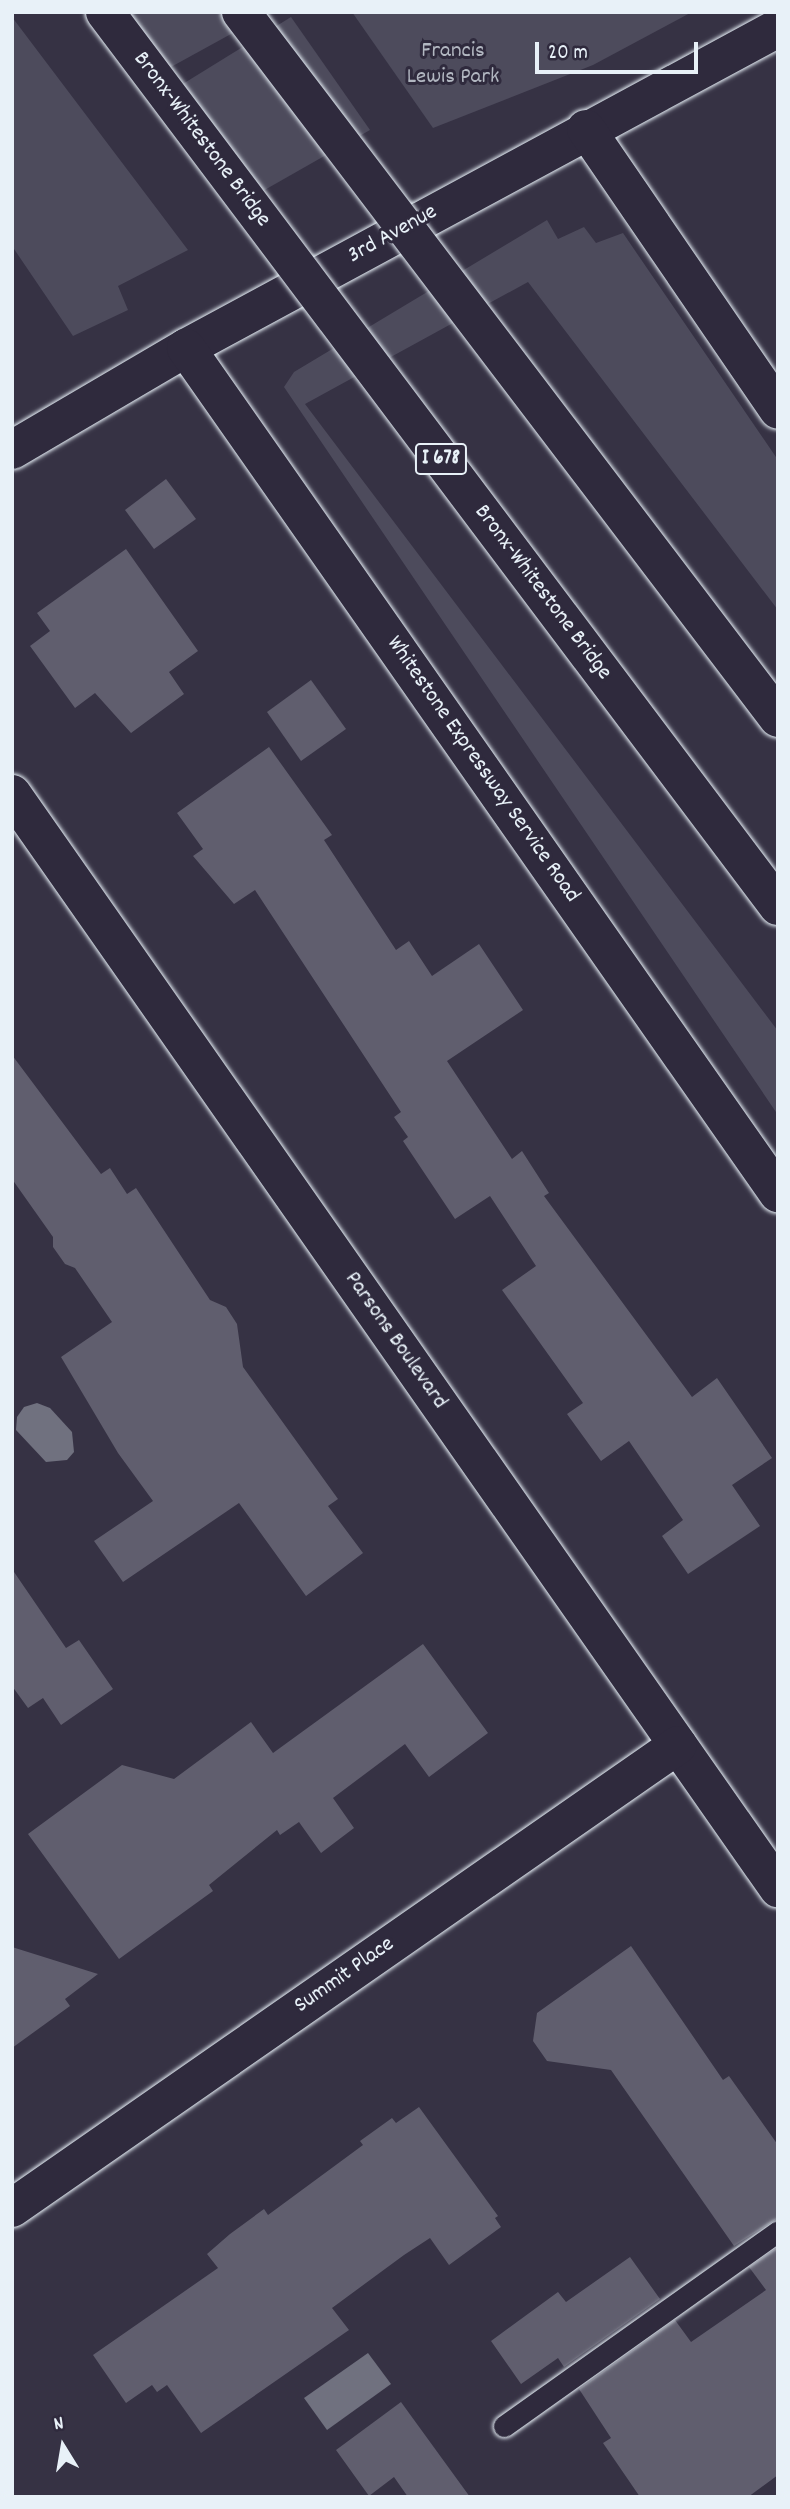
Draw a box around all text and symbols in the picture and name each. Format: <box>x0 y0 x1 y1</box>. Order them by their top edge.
scale bar <box>538 28 701 72</box>
park label: Francis Lewis Park <box>407 38 499 92</box>
text: 20 m <box>548 39 588 69</box>
street label: Bronx-Whitestone Bridge <box>126 47 276 233</box>
street label: 3rd Avenue <box>344 199 442 271</box>
road number: I 678 <box>415 442 467 476</box>
street label: Bronx-Whitestone Bridge <box>467 500 617 686</box>
street label: Whitestone Expressway Service Road <box>379 631 585 909</box>
street label: Parsons Boulevard <box>337 1267 453 1415</box>
street label: Summit Place <box>290 1932 400 2020</box>
north arrow <box>28 2411 98 2481</box>
text: N <box>52 2411 66 2439</box>

